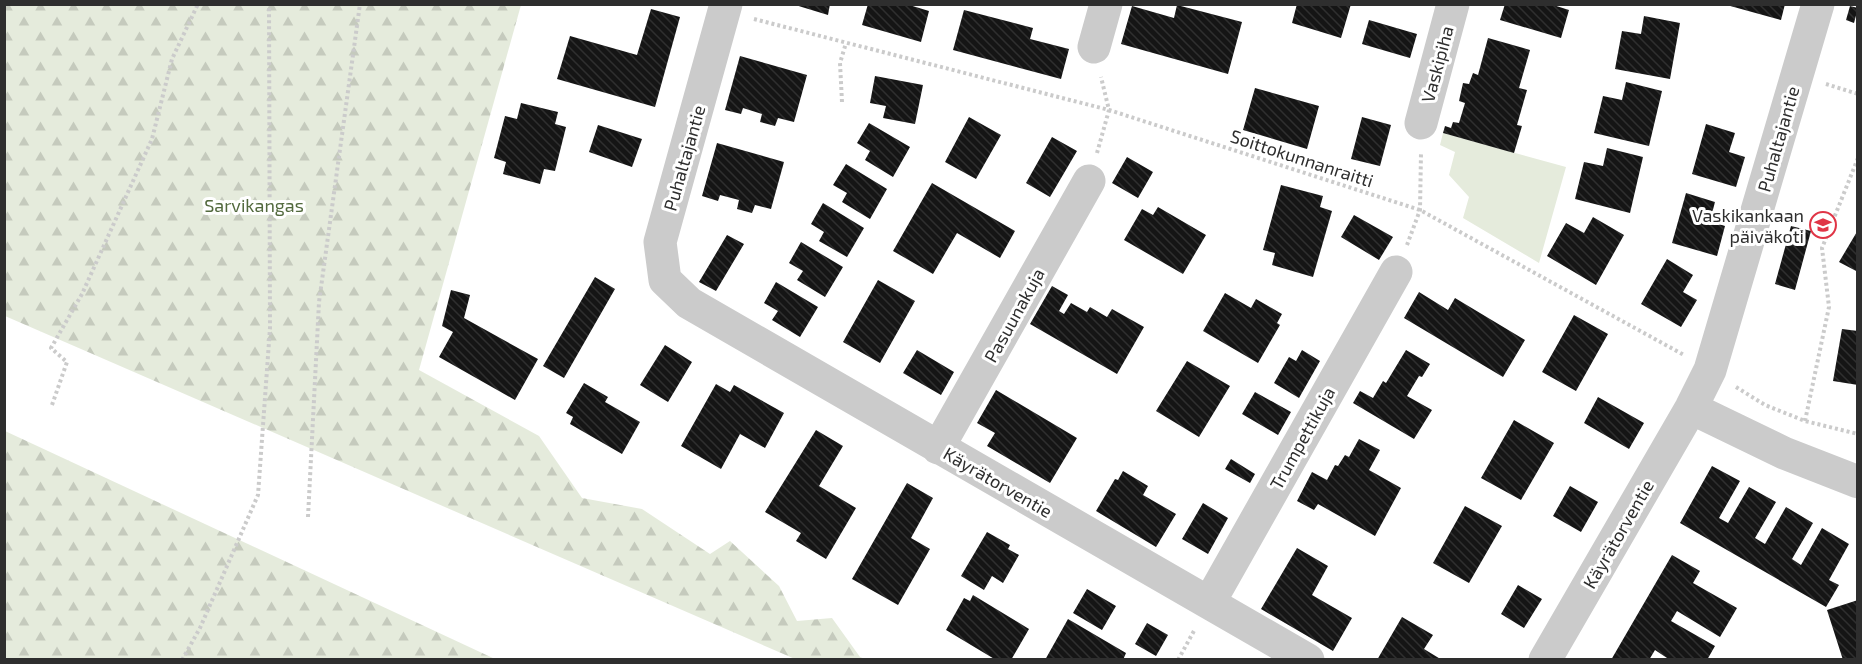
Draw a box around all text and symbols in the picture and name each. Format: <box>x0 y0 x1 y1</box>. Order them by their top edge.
street label: Vaskipiha <box>1416 23 1458 105</box>
street label: Puhaltajantie <box>1752 84 1804 194</box>
street label: Puhaltajantie <box>658 103 710 213</box>
street label: Soittokunnanraitti <box>1228 124 1376 192</box>
park label: Sarvikangas <box>204 194 304 216</box>
place label: Vaskikankaan päiväkoti <box>1692 204 1804 247</box>
school or university icon: Vaskikankaan päiväkoti <box>1808 210 1838 240</box>
street label: Pasuunakuja <box>979 264 1049 366</box>
street label: Trumpettikuja <box>1265 383 1339 493</box>
street label: Käyrätorventie <box>940 442 1056 522</box>
street label: Käyrätorventie <box>1578 476 1658 592</box>

